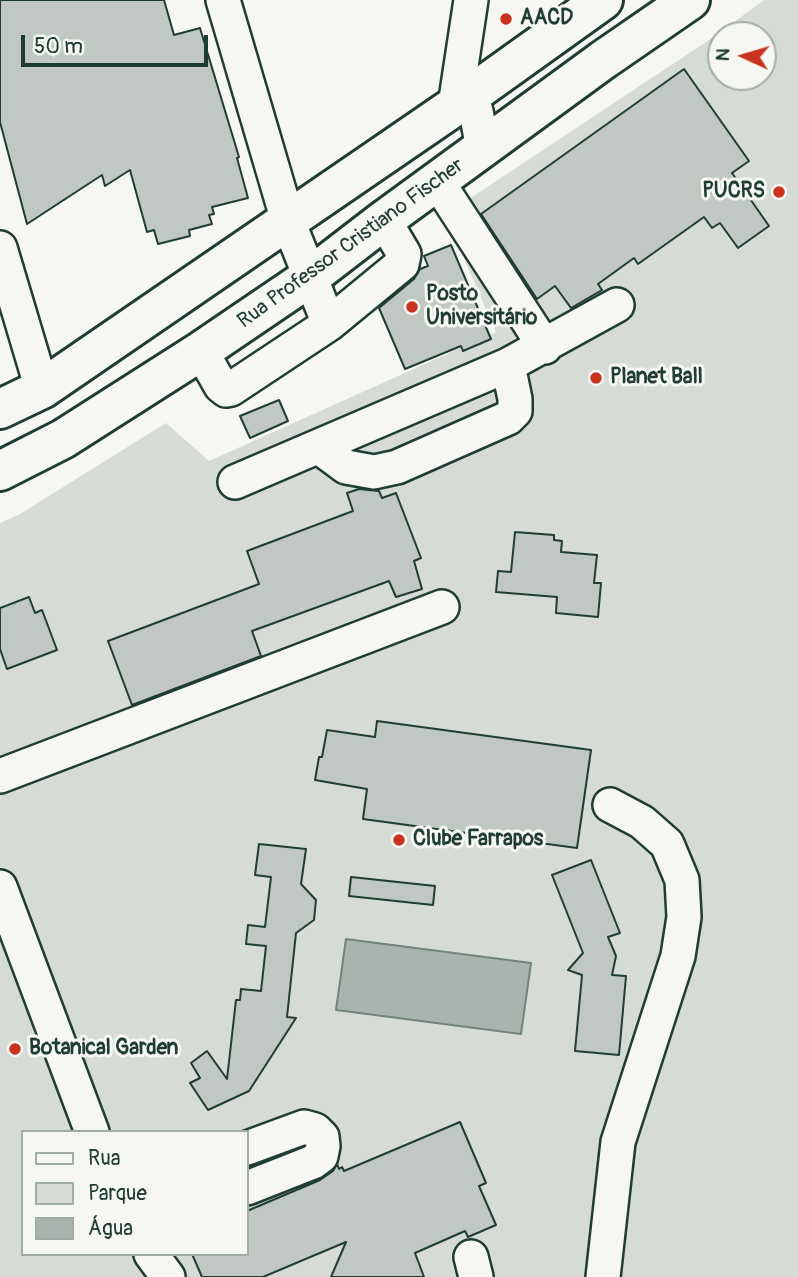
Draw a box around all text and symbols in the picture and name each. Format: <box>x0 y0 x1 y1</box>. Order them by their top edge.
place label: AACD <box>520 6 573 32</box>
marker: AACD <box>498 11 514 27</box>
scale bar <box>24 21 212 65</box>
north arrow <box>707 21 777 91</box>
text: 50 m <box>34 33 83 60</box>
text: N <box>711 47 735 62</box>
street label: Rua Professor Cristiano Fischer <box>233 153 469 335</box>
place label: PUCRS <box>702 179 765 205</box>
marker: PUCRS <box>771 184 787 200</box>
place label: Posto Universitário <box>426 282 537 332</box>
marker: Posto Universitário <box>404 299 420 315</box>
place label: Planet Ball <box>610 365 703 391</box>
marker: Planet Ball <box>588 370 604 386</box>
place label: Clube Farrapos <box>413 827 543 853</box>
marker: Clube Farrapos <box>391 832 407 848</box>
place label: Botanical Garden <box>29 1036 178 1062</box>
marker: Botanical Garden <box>7 1041 23 1057</box>
legend <box>21 1130 248 1256</box>
text: Rua <box>88 1145 121 1172</box>
text: Parque <box>88 1180 147 1207</box>
text: Água <box>88 1215 133 1242</box>

